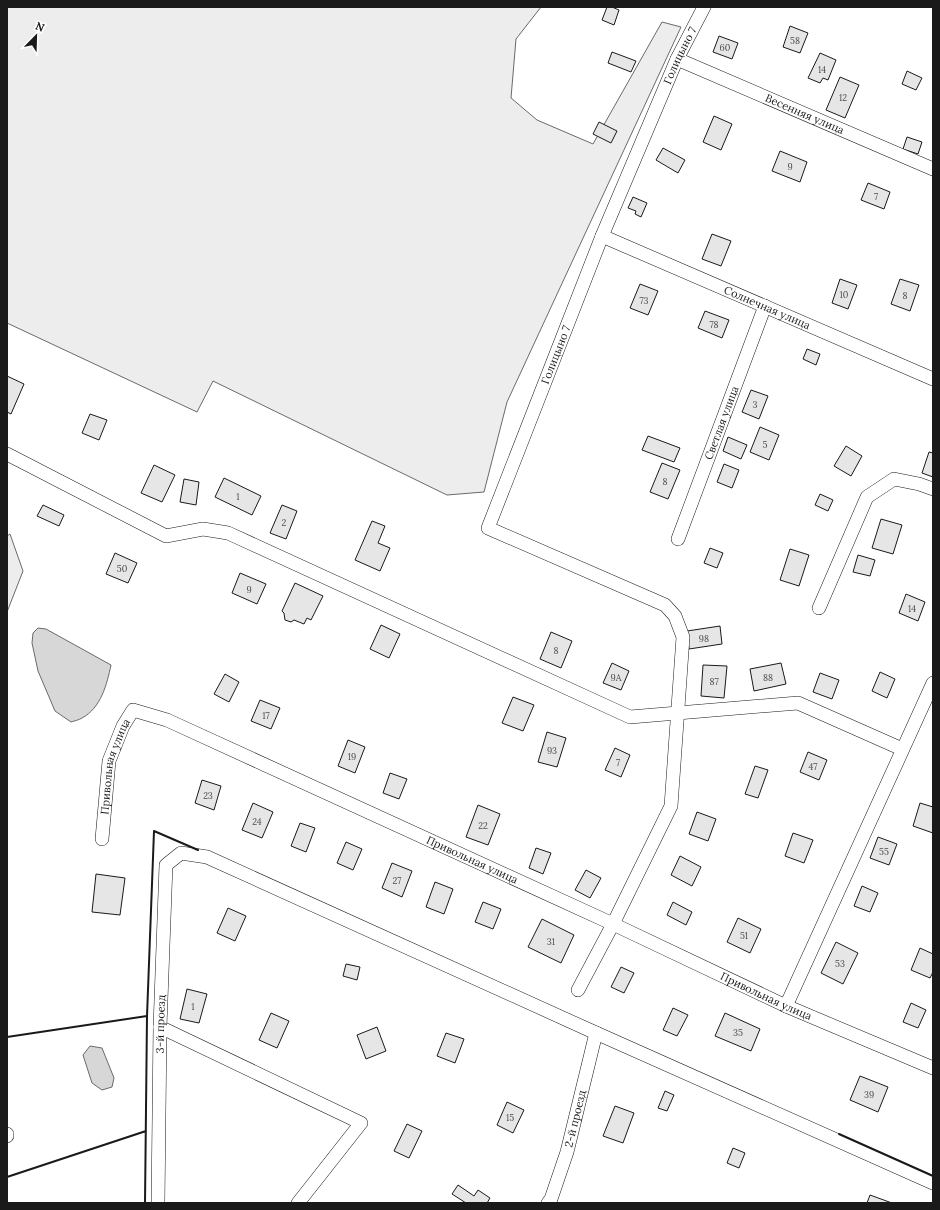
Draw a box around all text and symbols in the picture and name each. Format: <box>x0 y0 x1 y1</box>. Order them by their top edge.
north arrow <box>16 16 56 56</box>
text: N <box>33 19 47 35</box>
street label: Голицыно 7 <box>660 24 700 86</box>
house number: 58 <box>790 35 800 46</box>
house number: 60 <box>720 42 731 53</box>
house number: 14 <box>818 64 826 75</box>
street label: Весенняя улица <box>763 91 847 137</box>
house number: 12 <box>839 92 847 103</box>
house number: 9 <box>787 161 793 172</box>
house number: 7 <box>874 191 878 202</box>
street label: Солнечная улица <box>722 283 813 332</box>
house number: 10 <box>840 289 849 300</box>
house number: 8 <box>902 290 908 301</box>
house number: 73 <box>639 295 649 306</box>
house number: 78 <box>709 319 719 330</box>
street label: Голицыно 7 <box>538 323 573 386</box>
street label: Светлая улица <box>701 384 742 462</box>
house number: 3 <box>752 399 758 410</box>
house number: 5 <box>763 439 768 450</box>
house number: 8 <box>662 476 668 487</box>
house number: 1 <box>236 491 240 502</box>
house number: 2 <box>282 517 287 528</box>
house number: 50 <box>117 563 128 574</box>
house number: 9 <box>246 584 252 595</box>
house number: 14 <box>908 603 916 614</box>
house number: 98 <box>699 633 709 644</box>
house number: 8 <box>553 645 559 656</box>
house number: 9А <box>611 672 622 683</box>
house number: 88 <box>763 672 773 683</box>
house number: 87 <box>709 676 719 687</box>
house number: 17 <box>262 710 270 721</box>
street label: Привольная улица <box>97 716 133 815</box>
house number: 93 <box>547 745 557 756</box>
house number: 19 <box>348 751 356 762</box>
house number: 7 <box>616 757 620 768</box>
house number: 47 <box>808 761 818 772</box>
house number: 23 <box>203 790 213 801</box>
house number: 24 <box>252 816 262 827</box>
house number: 22 <box>478 820 488 831</box>
street label: Привольная улица <box>424 833 521 887</box>
house number: 55 <box>879 846 889 857</box>
house number: 27 <box>393 875 401 886</box>
house number: 51 <box>740 930 748 941</box>
house number: 31 <box>547 936 555 947</box>
house number: 53 <box>835 958 845 969</box>
street label: Привольная улица <box>718 969 814 1023</box>
street label: 3-й проезд <box>153 994 168 1053</box>
house number: 1 <box>191 1001 195 1012</box>
house number: 35 <box>733 1027 743 1038</box>
street label: 2-й проезд <box>561 1088 589 1149</box>
house number: 39 <box>864 1089 874 1100</box>
house number: 15 <box>506 1112 514 1123</box>

